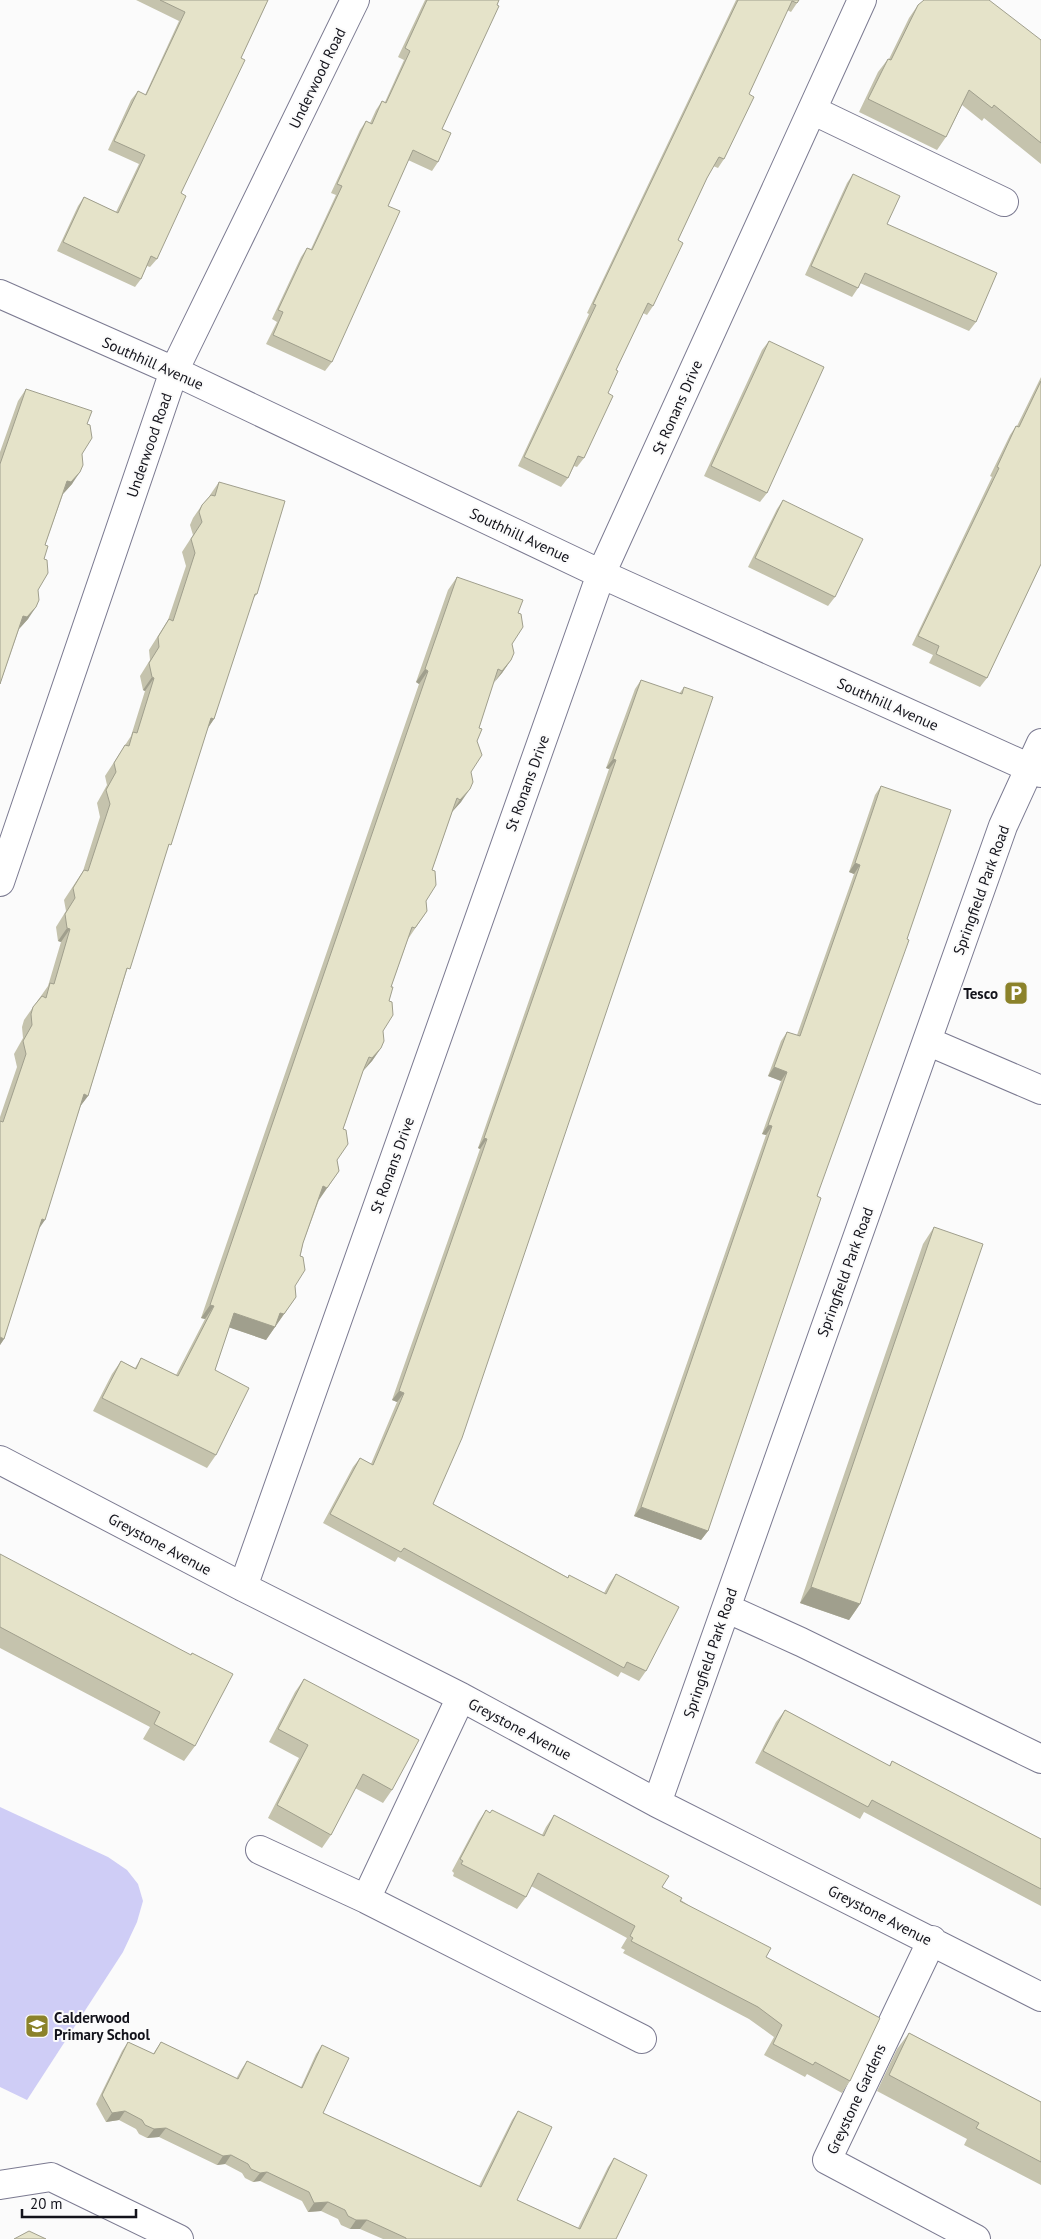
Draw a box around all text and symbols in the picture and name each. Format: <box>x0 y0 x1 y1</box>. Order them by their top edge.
street label: Underwood Road <box>284 25 350 131</box>
street label: Southhill Avenue <box>99 332 207 394</box>
street label: St Ronans Drive <box>648 357 706 457</box>
street label: Underwood Road <box>122 390 176 500</box>
street label: Southhill Avenue <box>467 503 573 567</box>
street label: Southhill Avenue <box>834 673 942 735</box>
street label: St Ronans Drive <box>501 732 553 834</box>
street label: Springfield Park Road <box>949 823 1013 957</box>
parking icon: Tesco <box>1003 980 1029 1006</box>
place label: Tesco <box>963 984 998 1003</box>
street label: St Ronans Drive <box>366 1114 418 1216</box>
street label: Springfield Park Road <box>813 1205 877 1339</box>
street label: Greystone Avenue <box>105 1509 215 1579</box>
street label: Springfield Park Road <box>679 1585 741 1721</box>
street label: Greystone Avenue <box>465 1694 575 1764</box>
street label: Greystone Avenue <box>825 1881 935 1949</box>
place label: Calderwood Primary School <box>54 2008 150 2044</box>
school or university icon: Calderwood Primary School <box>24 2013 50 2039</box>
street label: Greystone Gardens <box>822 2041 890 2157</box>
scale bar <box>22 2186 136 2218</box>
text: 20 m <box>30 2194 63 2213</box>

